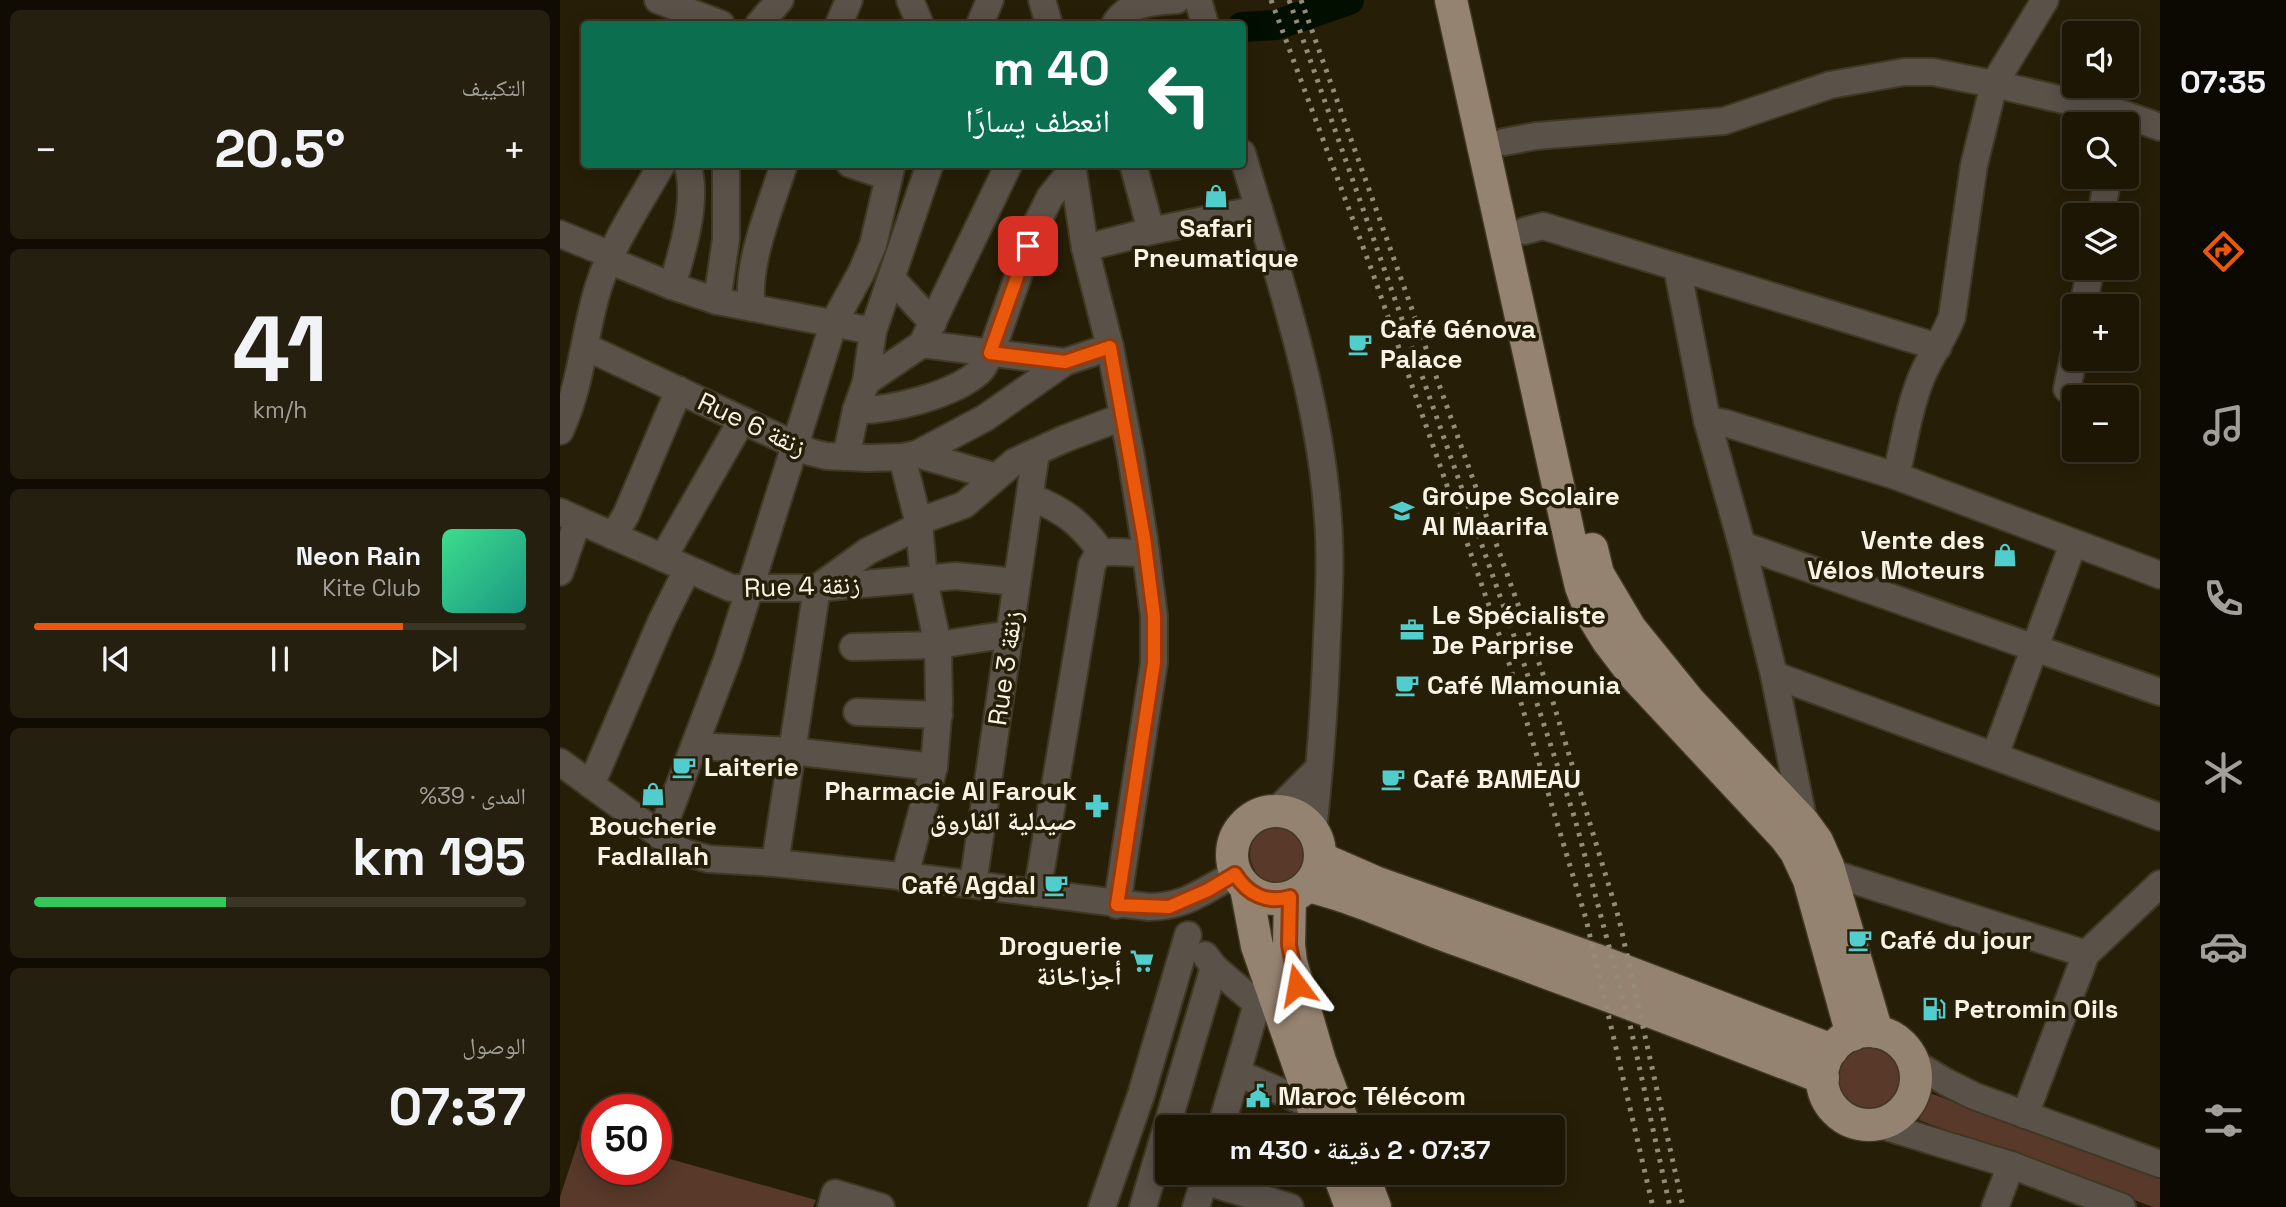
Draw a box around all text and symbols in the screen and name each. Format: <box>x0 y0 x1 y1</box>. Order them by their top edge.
map controls <box>2062 21 2139 462</box>
button: sound <box>2062 21 2139 98</box>
text: 40 m <box>993 37 1110 99</box>
icon: left <box>1134 49 1225 140</box>
text: 07:35 <box>2180 62 2266 102</box>
text: التكييف <box>461 73 526 103</box>
text: انعطف يسارًا <box>966 101 1110 141</box>
button: search <box>2062 112 2139 189</box>
text: 20.5° <box>214 116 346 182</box>
text: − <box>34 126 58 174</box>
text: + <box>502 126 526 174</box>
shop icon: Safari Pneumatique <box>1202 182 1230 210</box>
button: layers <box>2062 203 2139 280</box>
place label: Safari Pneumatique <box>1133 211 1299 275</box>
pin <box>998 216 1058 276</box>
icon: arrive <box>1009 227 1047 265</box>
icon: directions <box>2199 227 2248 276</box>
text: 41 <box>232 291 328 408</box>
button: + <box>2062 294 2139 371</box>
place label: Café Génova Palace <box>1380 312 1536 376</box>
cafe icon: Café Génova Palace <box>1346 330 1374 358</box>
street label: Rue 6 زنقة <box>692 384 812 464</box>
button: − <box>2062 385 2139 462</box>
text: km/h <box>253 395 307 425</box>
icon: music <box>2199 401 2248 450</box>
place label: Groupe Scolaire Al Maarifa <box>1422 479 1620 543</box>
school or university icon: Groupe Scolaire Al Maarifa <box>1388 497 1416 525</box>
place label: Vente des Vélos Moteurs <box>1807 523 1985 587</box>
text: Neon Rain <box>296 539 421 573</box>
shop icon: Vente des Vélos Moteurs <box>1991 541 2019 569</box>
street label: Rue 4 زنقة <box>743 567 861 605</box>
text: Kite Club <box>322 573 421 603</box>
icon: phone <box>2199 574 2248 623</box>
place label: Le Spécialiste De Parprise <box>1432 598 1606 662</box>
street label: Rue 3 زنقة <box>980 608 1030 728</box>
office icon: Le Spécialiste De Parprise <box>1398 616 1426 644</box>
icon: previous <box>97 640 135 678</box>
icon: pause <box>261 640 299 678</box>
icon: next <box>425 640 463 678</box>
place label: Café Mamounia <box>1427 668 1620 702</box>
cafe icon: Café Mamounia <box>1393 671 1421 699</box>
icon: climate <box>2199 748 2248 797</box>
place label: Laiterie <box>704 750 799 784</box>
cafe icon: Laiterie <box>670 753 698 781</box>
place label: Café BAMEAU <box>1413 762 1581 796</box>
cafe icon: Café BAMEAU <box>1379 765 1407 793</box>
place label: Pharmacie Al Farouk صيدلية الفاروق <box>824 774 1077 838</box>
shop icon: Boucherie Fadlallah <box>639 780 667 808</box>
text: المدى · 39% <box>419 781 526 811</box>
pharmacy icon: Pharmacie Al Farouk صيدلية الفاروق <box>1083 792 1111 820</box>
place label: Boucherie Fadlallah <box>589 809 717 873</box>
text: 195 km <box>352 824 526 890</box>
place label: Café Agdal <box>901 868 1036 902</box>
cafe icon: Café Agdal <box>1042 871 1070 899</box>
icon: car <box>2199 922 2248 971</box>
place label: Café du jour <box>1880 923 2032 957</box>
cafe icon: Café du jour <box>1846 926 1874 954</box>
place label: Droguerie أجزاخانة <box>999 929 1122 993</box>
supermarket icon: Droguerie أجزاخانة <box>1128 947 1156 975</box>
position arrow <box>1260 948 1334 1022</box>
place label: Petromin Oils <box>1954 992 2118 1026</box>
fuel station icon: Petromin Oils <box>1920 995 1948 1023</box>
text: الوصول <box>462 1031 526 1061</box>
text: 07:37 <box>389 1074 526 1140</box>
place label: Maroc Télécom <box>1278 1079 1466 1113</box>
public building icon: Maroc Télécom <box>1244 1082 1272 1110</box>
speed limit sign: 50 <box>581 1094 672 1185</box>
icon: filters <box>2199 1096 2248 1145</box>
text: 07:37 · 2 دقيقة · 430 m <box>1230 1133 1490 1167</box>

